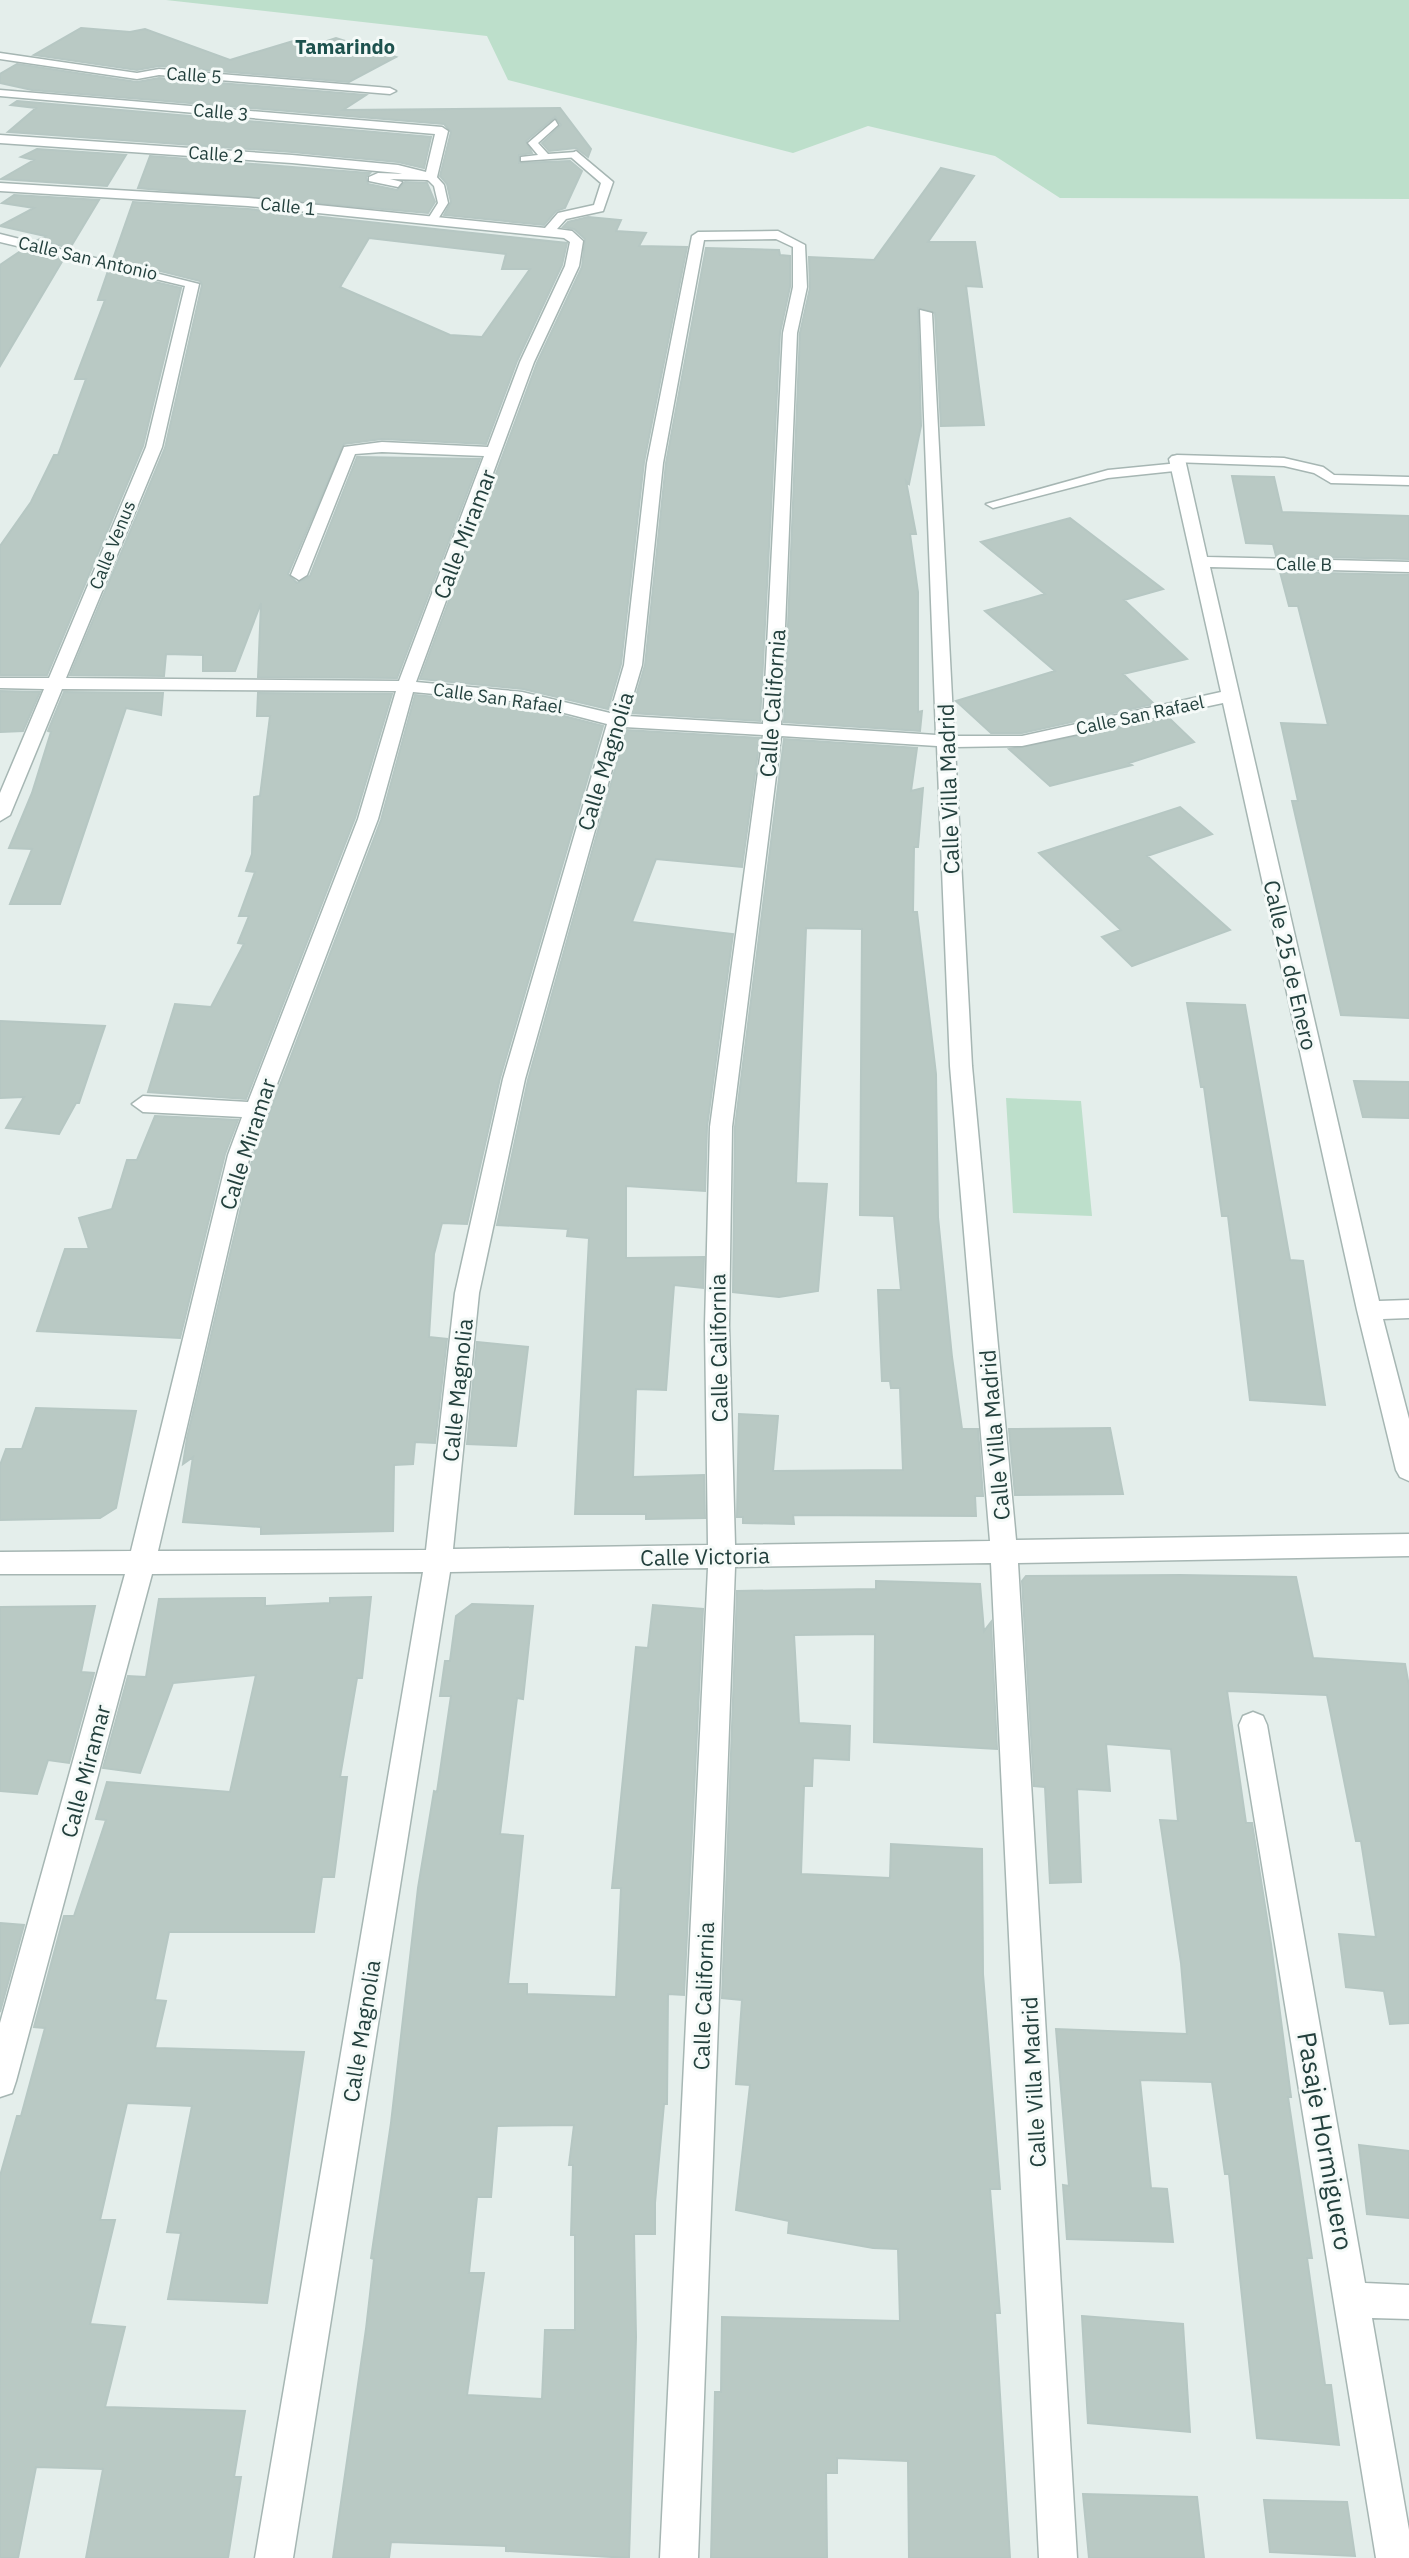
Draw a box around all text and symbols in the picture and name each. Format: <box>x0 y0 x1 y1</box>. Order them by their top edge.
district label: Tamarindo <box>295 33 395 60</box>
street label: Calle 5 <box>166 62 222 88</box>
street label: Calle 3 <box>192 98 250 126</box>
street label: Calle 2 <box>188 141 244 167</box>
street label: Calle 1 <box>259 192 317 220</box>
street label: Calle San Antonio <box>16 231 160 285</box>
street label: Calle Miramar <box>426 465 502 603</box>
street label: Calle Venus <box>84 497 140 593</box>
street label: Calle B <box>1276 552 1332 576</box>
street label: Calle California <box>752 628 792 778</box>
street label: Calle San Rafael <box>432 678 564 718</box>
street label: Calle Magnolia <box>570 688 640 834</box>
street label: Calle San Rafael <box>1074 690 1206 740</box>
street label: Calle Villa Madrid <box>931 703 965 875</box>
street label: Calle 25 de Enero <box>1257 877 1325 1053</box>
street label: Calle Miramar <box>212 1075 282 1213</box>
street label: Calle California <box>702 1273 734 1423</box>
street label: Calle Magnolia <box>435 1317 479 1463</box>
street label: Calle Villa Madrid <box>972 1349 1016 1521</box>
street label: Calle Victoria <box>640 1540 770 1572</box>
street label: Calle Miramar <box>53 1701 117 1841</box>
street label: Calle California <box>686 1921 720 2071</box>
street label: Calle Magnolia <box>335 1957 387 2104</box>
street label: Calle Villa Madrid <box>1014 1996 1052 2168</box>
street label: Pasaje Hormiguero <box>1290 2029 1362 2253</box>

